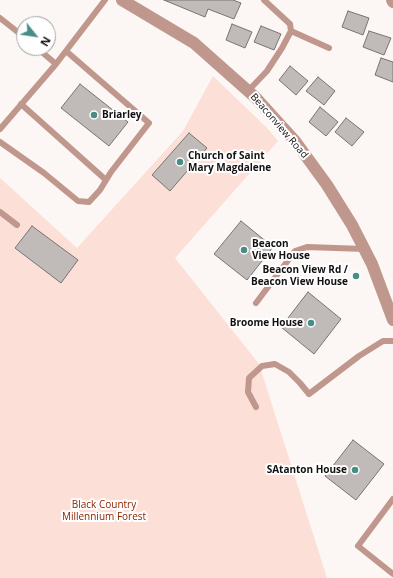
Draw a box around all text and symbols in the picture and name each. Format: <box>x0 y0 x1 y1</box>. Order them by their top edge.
north arrow <box>16 16 56 56</box>
text: N <box>37 34 55 49</box>
street label: Beaconview Road <box>248 91 310 161</box>
place label: Briarley <box>102 109 142 121</box>
marker: Briarley <box>89 110 99 120</box>
place label: Church of Saint Mary Magdalene <box>188 150 271 174</box>
marker: Church of Saint Mary Magdalene <box>175 157 185 167</box>
place label: Beacon View House <box>252 238 310 262</box>
marker: Beacon View House <box>239 245 249 255</box>
place label: Beacon View Rd / Beacon View House <box>251 264 348 288</box>
marker: Beacon View Rd / Beacon View House <box>351 271 361 281</box>
place label: Broome House <box>230 317 303 329</box>
marker: Broome House <box>306 318 316 328</box>
place label: SAtanton House <box>267 464 347 476</box>
marker: SAtanton House <box>350 465 360 475</box>
park label: Black Country Millennium Forest <box>62 499 146 522</box>

